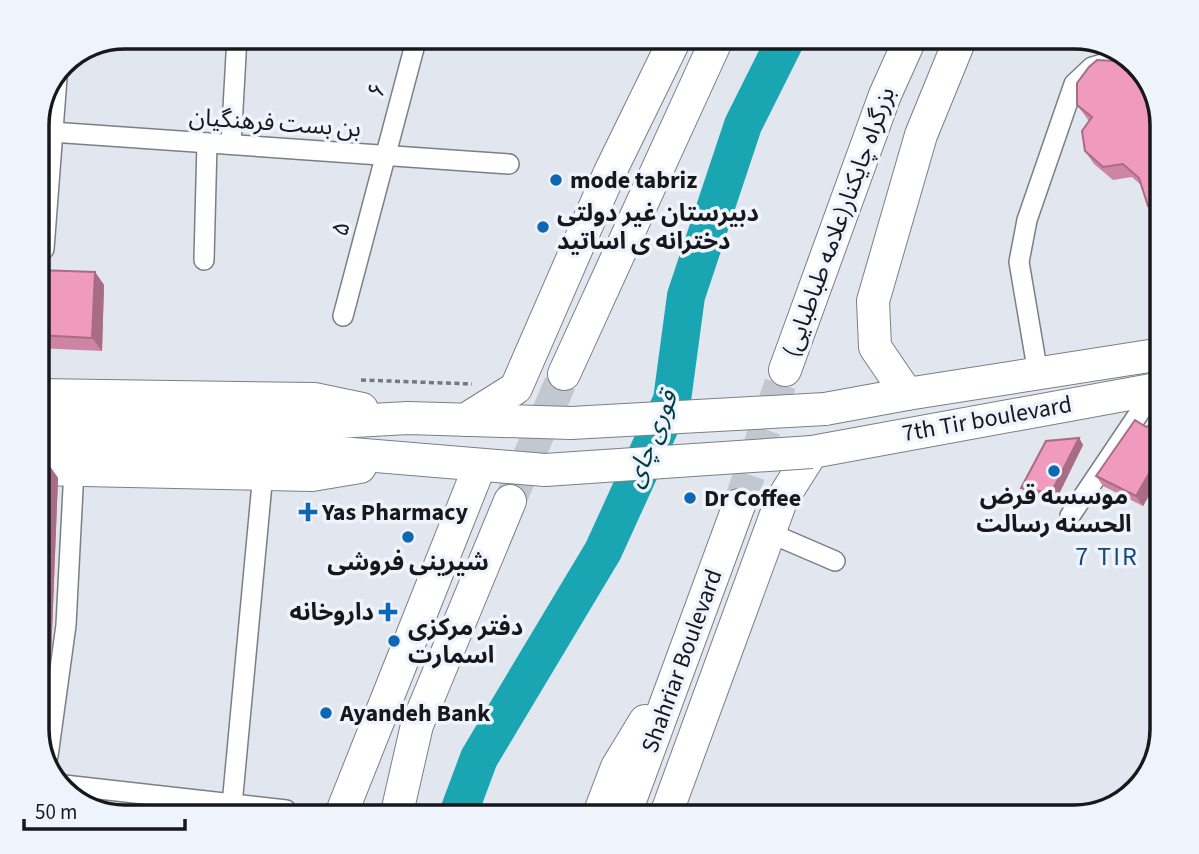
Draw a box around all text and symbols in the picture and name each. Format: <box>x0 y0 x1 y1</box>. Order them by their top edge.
street label: ۶ <box>358 79 396 101</box>
street label: بزرگراه چایکنار(علامه طباطبایی) <box>774 82 904 362</box>
street label: بن بست فرهنگیان <box>188 100 362 146</box>
place label: mode tabriz <box>570 163 697 198</box>
marker: mode tabriz <box>548 172 564 188</box>
place label: دبیرستان غیر دولتی دخترانه ی اساتید <box>557 196 759 259</box>
street label: ۵ <box>322 218 360 240</box>
marker: دبیرستان غیر دولتی دخترانه ی اساتید <box>535 219 551 235</box>
water label: قوری چای <box>615 384 688 493</box>
street label: 7th Tir boulevard <box>900 387 1074 451</box>
marker: موسسه قرض الحسنه رسالت <box>1046 463 1062 479</box>
place label: موسسه قرض الحسنه رسالت <box>976 479 1132 542</box>
place label: Dr Coffee <box>704 481 801 516</box>
marker: Dr Coffee <box>682 490 698 506</box>
place label: Yas Pharmacy <box>321 495 469 530</box>
marker: Yas Pharmacy <box>300 504 316 520</box>
marker: شیرینی فروشی <box>400 529 416 545</box>
district label: 7 TIR <box>1075 538 1139 575</box>
place label: شیرینی فروشی <box>327 545 489 580</box>
street label: Shahriar Boulevard <box>633 564 731 758</box>
place label: داروخانه <box>290 595 374 630</box>
marker: داروخانه <box>380 604 396 620</box>
place label: دفتر مرکزی اسمارت <box>408 610 523 673</box>
marker: دفتر مرکزی اسمارت <box>386 633 402 649</box>
place label: Ayandeh Bank <box>339 696 491 731</box>
marker: Ayandeh Bank <box>318 705 334 721</box>
scale bar <box>24 788 186 832</box>
text: 50 m <box>35 797 77 827</box>

